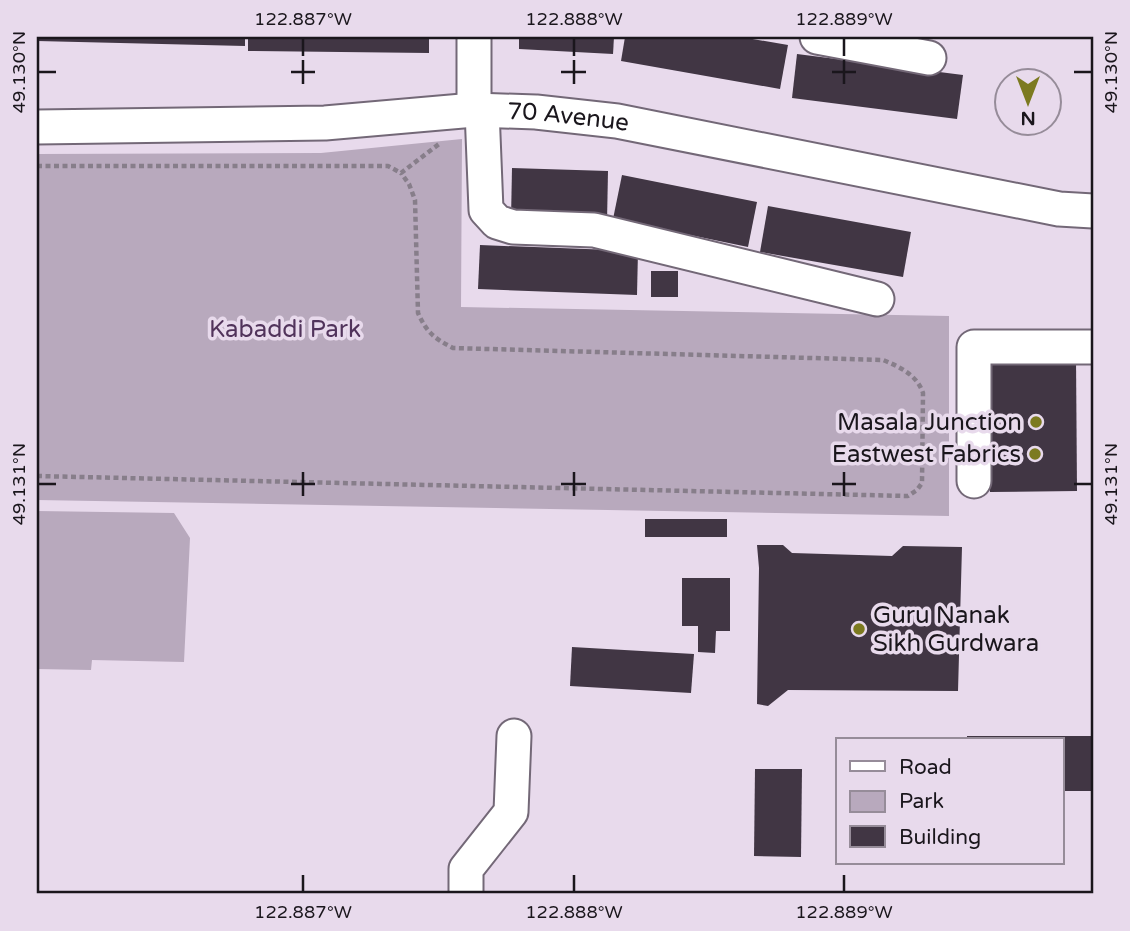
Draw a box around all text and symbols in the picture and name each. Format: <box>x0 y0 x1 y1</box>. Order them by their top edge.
text: 122.887°W <box>254 8 352 30</box>
text: 122.888°W <box>525 8 623 30</box>
text: 122.889°W <box>795 8 893 30</box>
text: 49.130°N <box>8 31 30 113</box>
text: 49.130°N <box>1100 31 1122 113</box>
north arrow <box>993 66 1064 136</box>
street label: 70 Avenue <box>507 97 632 138</box>
text: N <box>1020 107 1036 129</box>
park label: Kabaddi Park <box>209 315 361 344</box>
place label: Masala Junction <box>837 408 1022 437</box>
marker: Masala Junction <box>1028 414 1044 430</box>
place label: Eastwest Fabrics <box>832 440 1021 469</box>
text: 49.131°N <box>8 443 30 525</box>
text: 49.131°N <box>1100 443 1122 525</box>
marker: Eastwest Fabrics <box>1027 446 1043 462</box>
place label: Guru Nanak Sikh Gurdwara <box>873 601 1039 658</box>
marker: Guru Nanak Sikh Gurdwara <box>851 621 867 637</box>
legend <box>836 738 1064 864</box>
text: Road <box>899 755 952 780</box>
text: Park <box>899 789 944 814</box>
text: Building <box>899 825 981 850</box>
text: 122.887°W <box>254 901 352 923</box>
text: 122.888°W <box>525 901 623 923</box>
text: 122.889°W <box>795 901 893 923</box>

